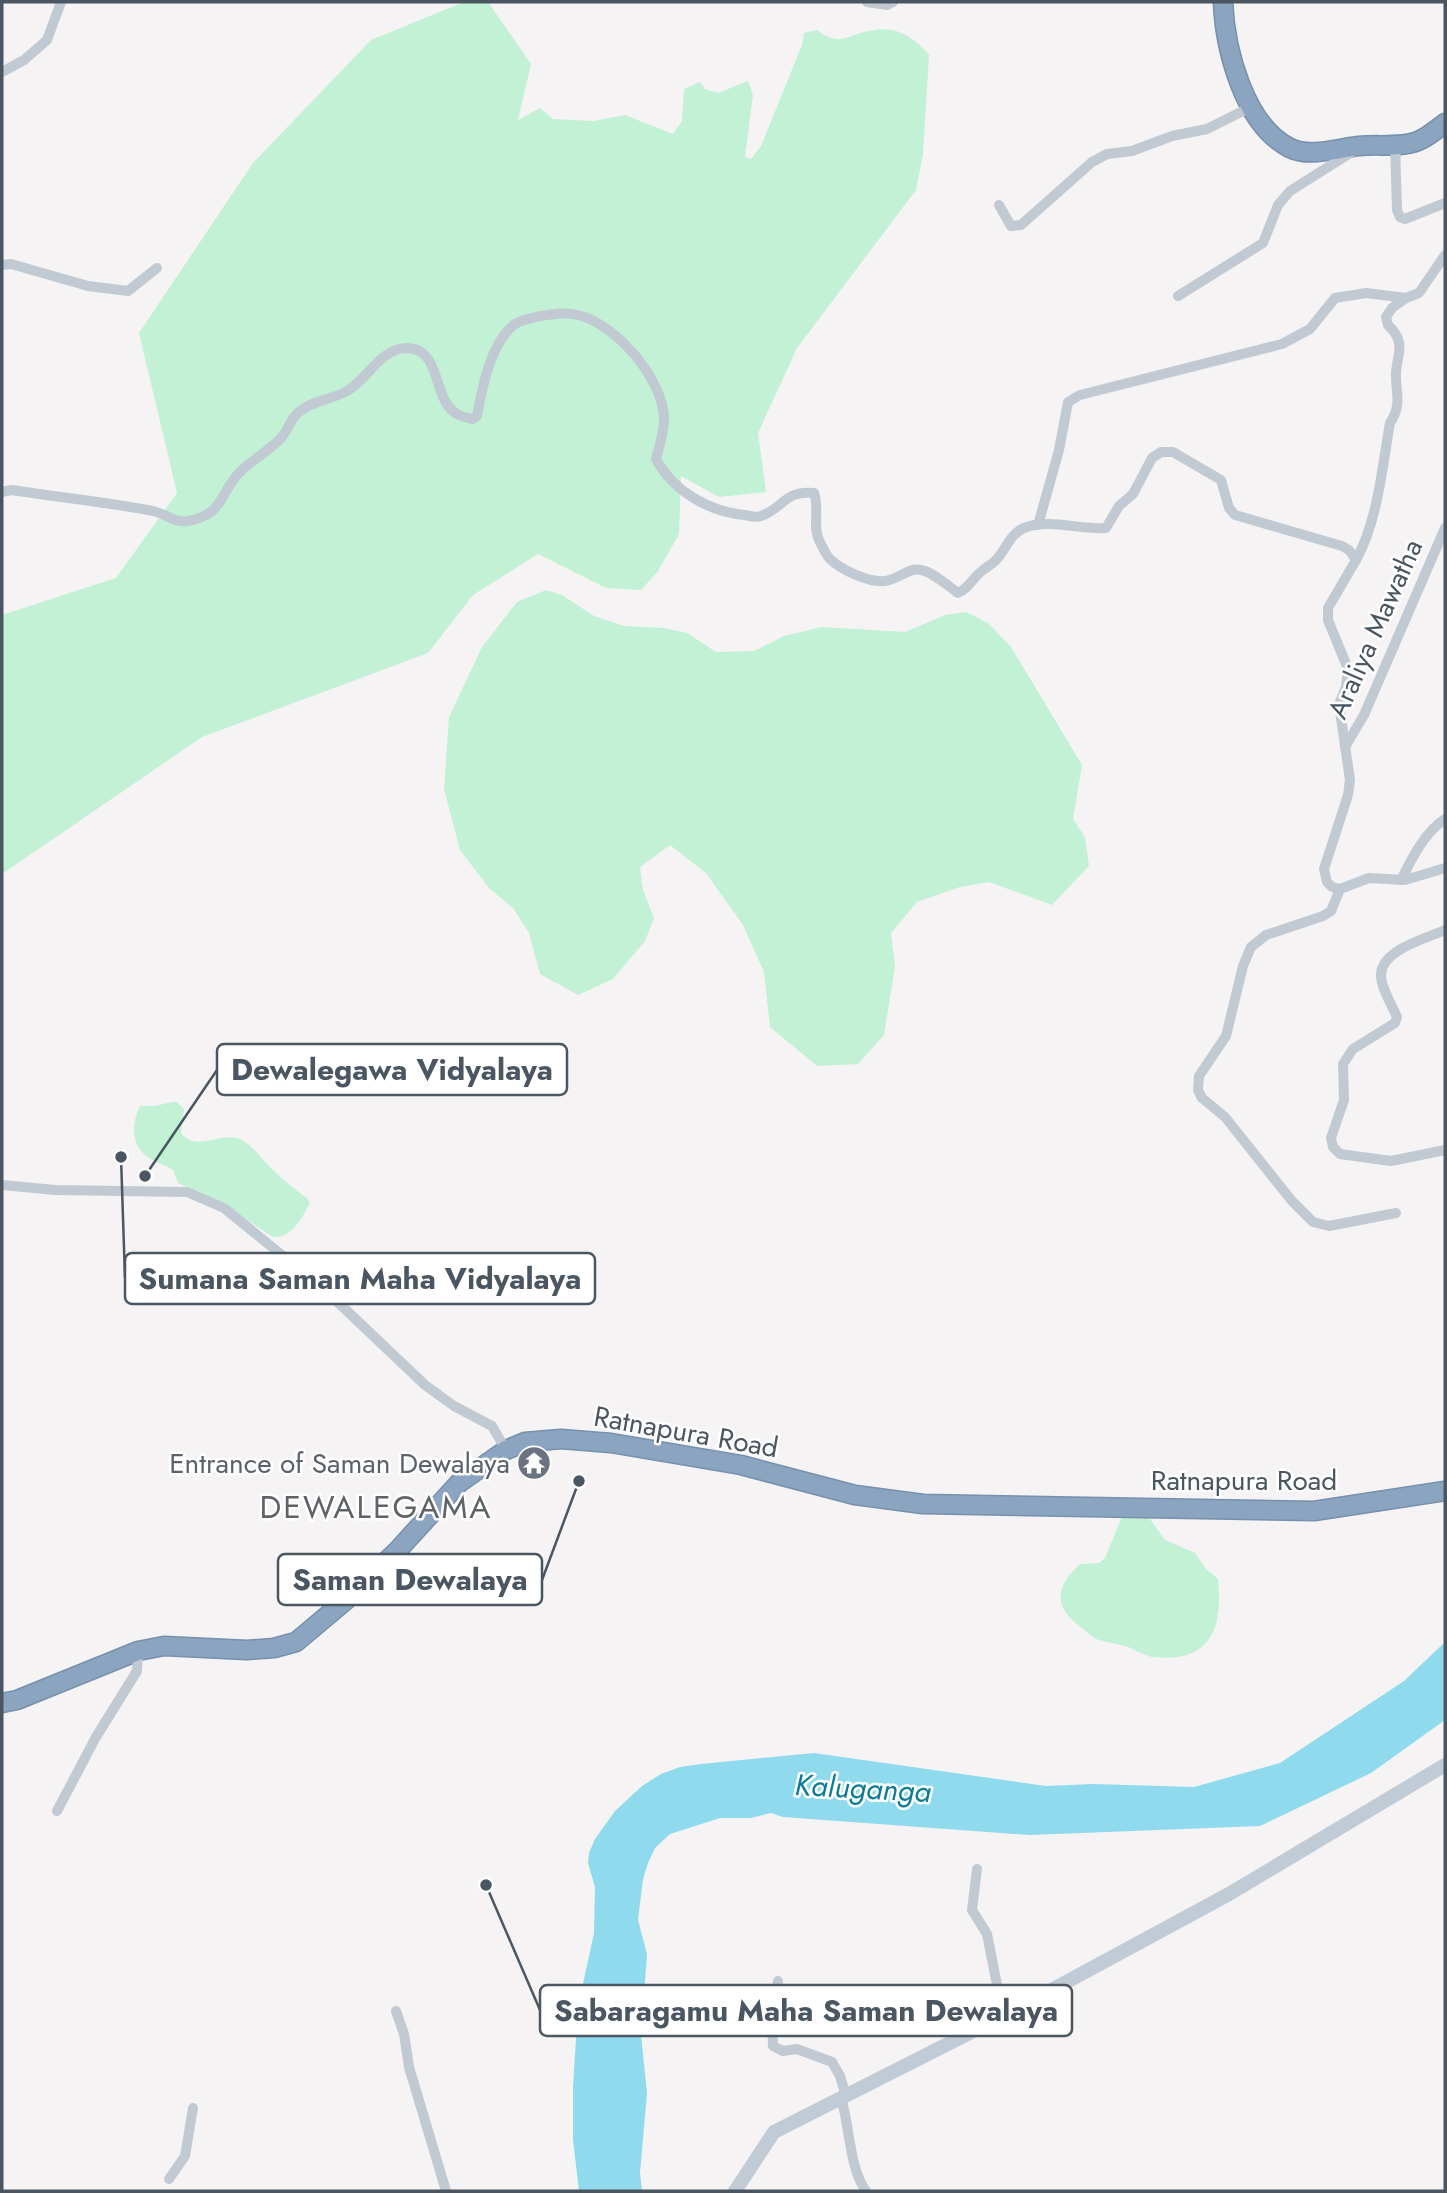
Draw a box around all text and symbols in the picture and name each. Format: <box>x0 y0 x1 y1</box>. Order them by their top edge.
street label: Araliya Mawatha <box>1317 533 1433 725</box>
callout: Dewalegawa Vidyalaya <box>217 1044 567 1095</box>
text: Dewalegawa Vidyalaya <box>231 1048 553 1091</box>
callout: Sumana Saman Maha Vidyalaya <box>125 1253 595 1304</box>
text: Sumana Saman Maha Vidyalaya <box>139 1257 581 1300</box>
street label: Ratnapura Road <box>591 1396 781 1468</box>
place label: Entrance of Saman Dewalaya <box>169 1443 510 1484</box>
temple icon: Entrance of Saman Dewalaya <box>515 1444 553 1482</box>
street label: Ratnapura Road <box>1151 1460 1337 1501</box>
district label: DEWALEGAMA <box>260 1484 492 1530</box>
callout: Saman Dewalaya <box>278 1554 542 1605</box>
text: Saman Dewalaya <box>292 1558 528 1601</box>
water label: Kaluganga <box>794 1763 933 1813</box>
callout: Sabaragamu Maha Saman Dewalaya <box>540 1985 1072 2036</box>
text: Sabaragamu Maha Saman Dewalaya <box>554 1989 1058 2032</box>

